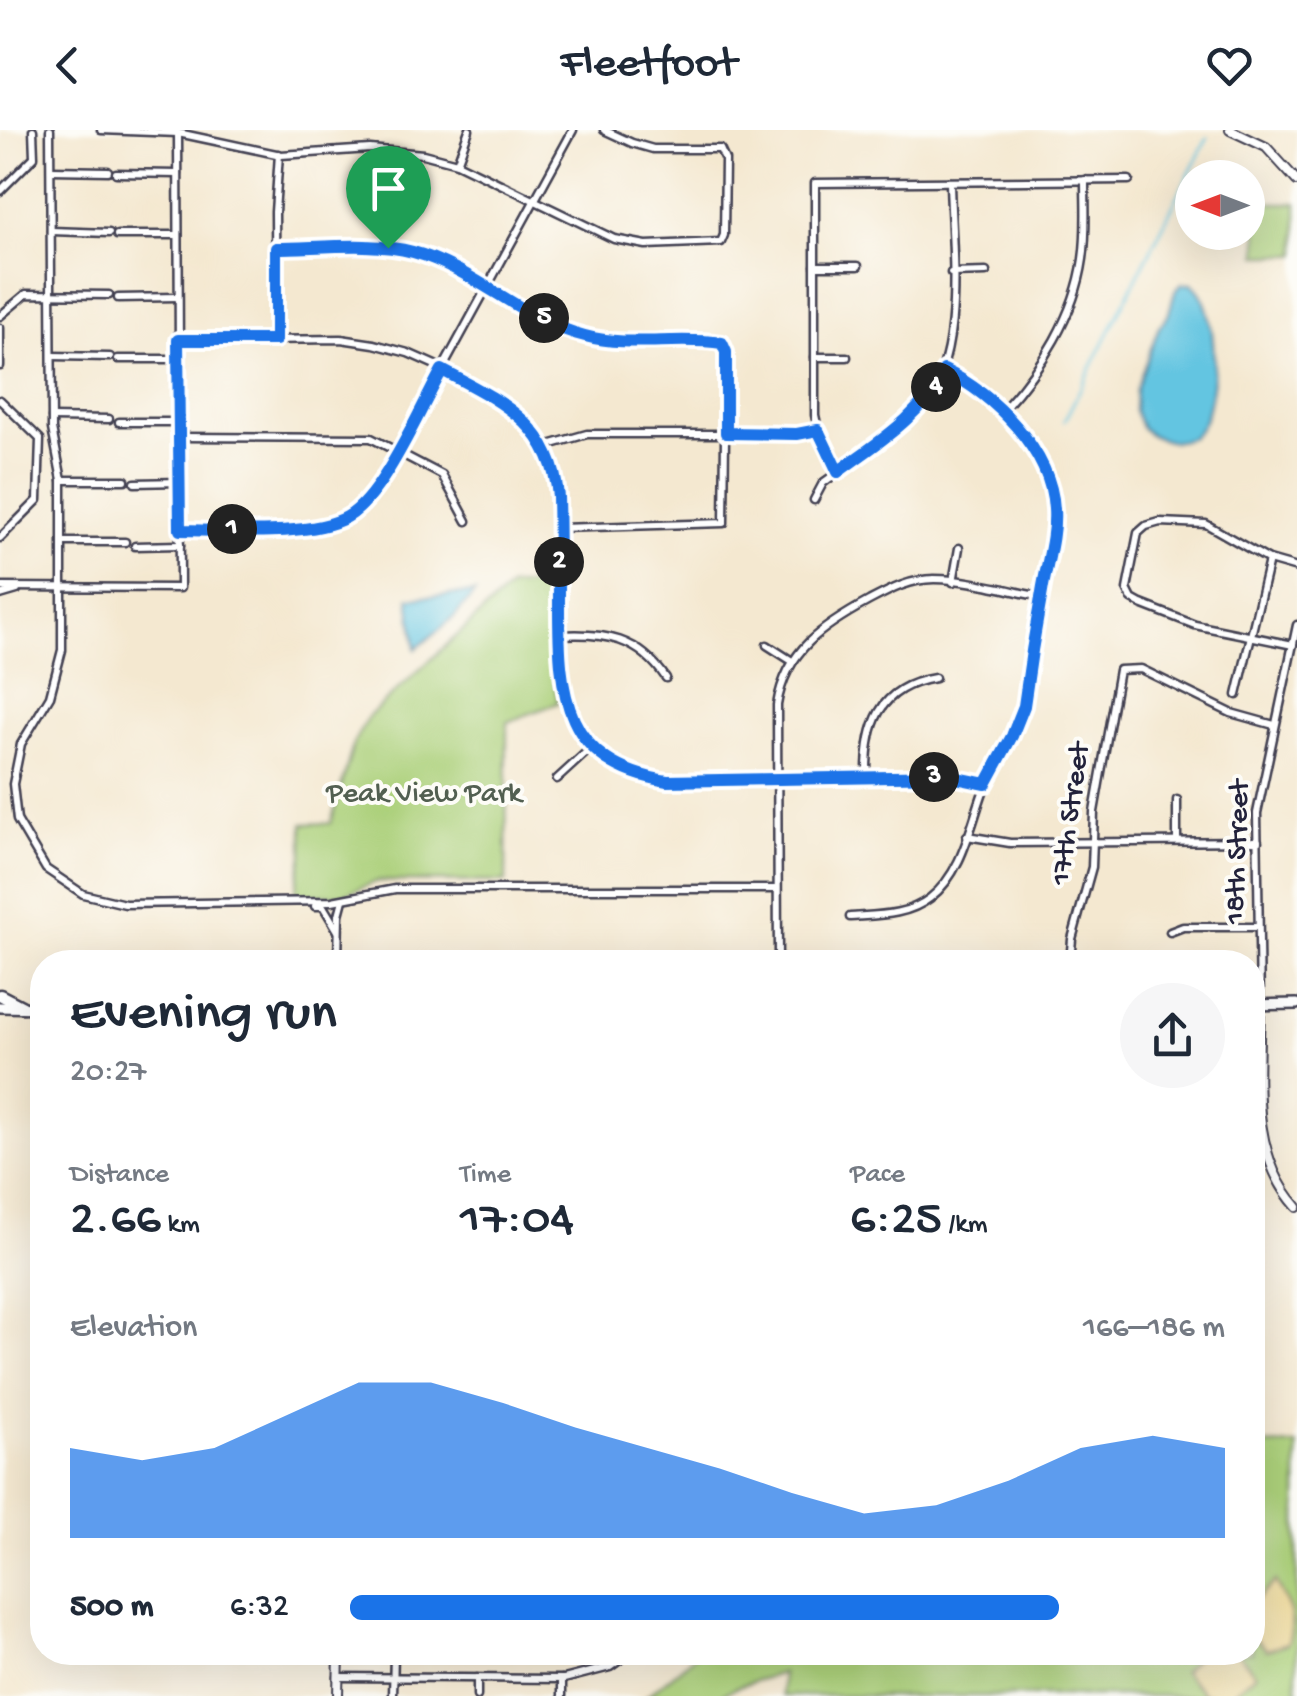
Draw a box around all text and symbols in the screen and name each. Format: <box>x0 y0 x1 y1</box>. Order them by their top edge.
icon: back <box>40 38 95 93</box>
icon: heart <box>1202 38 1257 93</box>
text: Fleetfoot <box>560 39 737 92</box>
pin <box>346 146 431 249</box>
north arrow <box>1175 160 1265 250</box>
map controls <box>1175 160 1265 250</box>
icon: arrive <box>361 161 416 216</box>
pin: 5 <box>519 293 569 343</box>
text: 5 <box>537 301 551 334</box>
pin: 4 <box>911 362 961 412</box>
text: 4 <box>929 370 943 403</box>
pin: 1 <box>207 504 257 554</box>
text: 1 <box>226 512 238 545</box>
pin: 2 <box>534 537 584 587</box>
text: 2 <box>552 545 566 578</box>
street label: 17th Street <box>1045 738 1100 888</box>
pin: 3 <box>909 752 959 802</box>
text: 3 <box>927 760 941 793</box>
street label: 18th Street <box>1219 777 1259 926</box>
park label: Peak View Park <box>325 778 524 813</box>
button: share <box>1120 983 1225 1088</box>
text: Evening run <box>70 984 337 1048</box>
text: 20:27 <box>70 1054 146 1092</box>
text: Distance <box>70 1159 169 1192</box>
text: Time <box>460 1159 511 1192</box>
text: Pace <box>850 1159 905 1192</box>
text: 2.66 <box>70 1192 161 1251</box>
text: 17:04 <box>460 1192 574 1251</box>
text: 6:25 <box>850 1192 942 1251</box>
text: km <box>161 1209 200 1242</box>
text: /km <box>942 1209 988 1242</box>
text: Elevation <box>70 1310 197 1348</box>
text: 166–186 m <box>1083 1310 1225 1348</box>
text: 500 m <box>70 1589 153 1627</box>
text: 6:32 <box>230 1589 289 1627</box>

